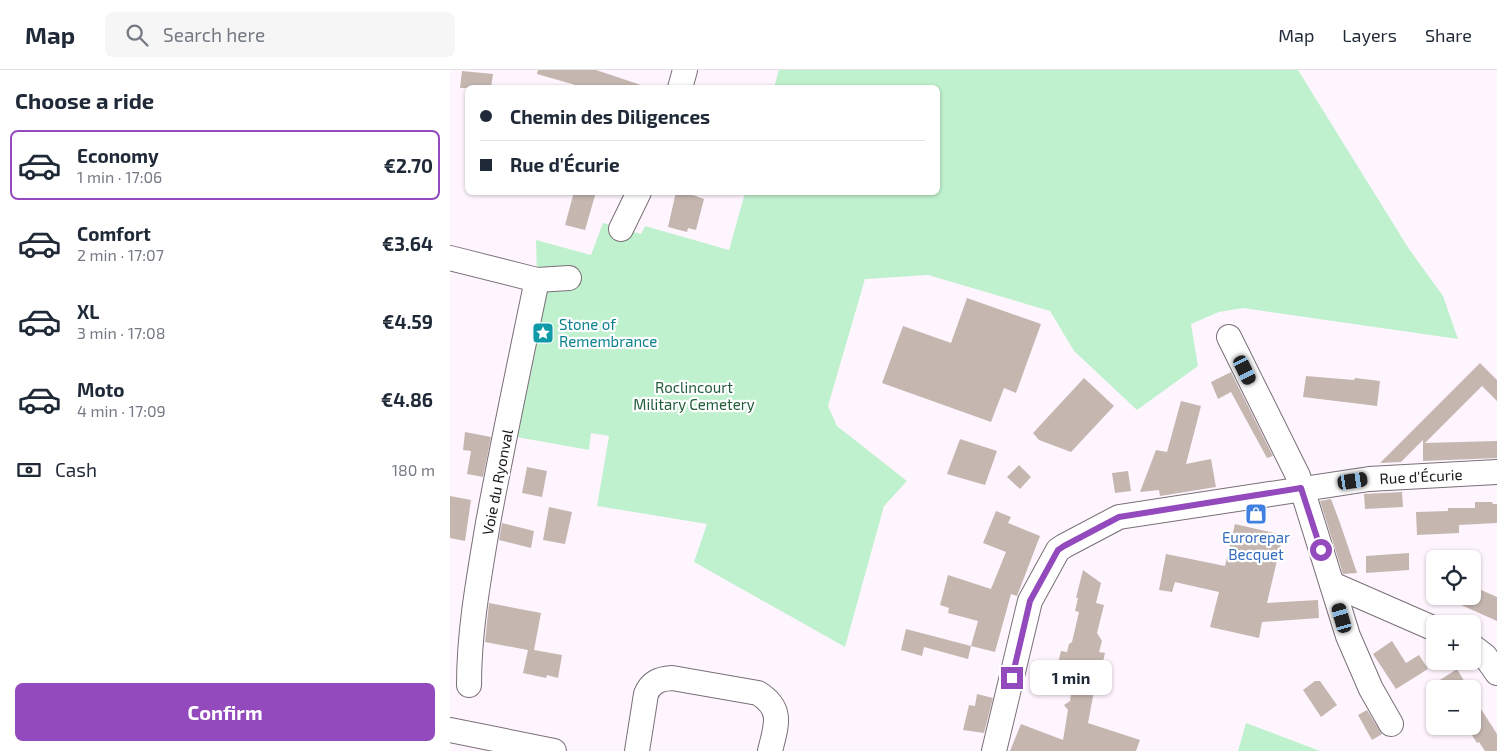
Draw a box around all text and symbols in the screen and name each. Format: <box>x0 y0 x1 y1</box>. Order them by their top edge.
search box <box>105 12 455 57</box>
text: Map <box>25 20 75 49</box>
icon: search <box>123 21 151 49</box>
text: Search here <box>163 23 265 46</box>
text: Map <box>1278 24 1314 46</box>
text: Layers <box>1342 24 1397 46</box>
text: Share <box>1425 24 1472 46</box>
text: Choose a ride <box>15 87 154 113</box>
text: Chemin des Diligences <box>510 105 710 128</box>
icon: car <box>17 143 62 188</box>
text: Economy <box>77 144 159 167</box>
text: Rue d'Écurie <box>510 153 620 176</box>
text: €2.70 <box>384 154 433 177</box>
text: 1 min · 17:06 <box>77 167 162 186</box>
icon: car <box>17 221 62 266</box>
text: Comfort <box>77 222 151 245</box>
text: €3.64 <box>382 232 433 255</box>
text: 2 min · 17:07 <box>77 245 164 264</box>
icon: car <box>17 299 62 344</box>
text: XL <box>77 300 99 323</box>
text: €4.59 <box>382 310 433 333</box>
place label: Stone of Remembrance <box>559 315 657 350</box>
place icon: Stone of Remembrance <box>531 321 555 345</box>
text: 3 min · 17:08 <box>77 323 165 342</box>
car <box>1231 353 1258 387</box>
icon: car <box>17 377 62 422</box>
text: Moto <box>77 378 125 401</box>
park label: Roclincourt Military Cemetery <box>633 378 755 413</box>
text: €4.86 <box>381 388 433 411</box>
text: 4 min · 17:09 <box>77 401 166 420</box>
street label: Voie du Ryonval <box>478 427 516 537</box>
icon: cash <box>15 456 43 484</box>
text: Cash <box>55 458 97 481</box>
text: 180 m <box>392 460 435 479</box>
street label: Rue d'Écurie <box>1379 465 1463 487</box>
car <box>1337 471 1368 491</box>
shop icon: Eurorepar Becquet <box>1244 502 1268 526</box>
place label: Eurorepar Becquet <box>1222 528 1290 563</box>
route start <box>1310 539 1332 561</box>
map controls <box>1426 550 1481 735</box>
button: locate <box>1426 550 1481 605</box>
car <box>1330 602 1353 634</box>
button: + <box>1426 615 1481 670</box>
callout: 1 min <box>1030 660 1112 696</box>
route end <box>1001 667 1023 689</box>
text: 1 min <box>1052 668 1090 687</box>
button: − <box>1426 680 1481 735</box>
button: Confirm <box>15 683 435 741</box>

